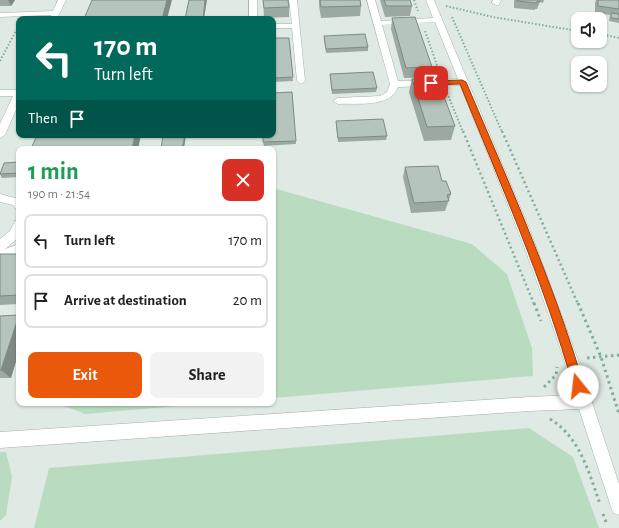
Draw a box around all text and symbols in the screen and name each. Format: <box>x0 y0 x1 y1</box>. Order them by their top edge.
map controls <box>571 12 607 92</box>
button: sound <box>571 12 607 48</box>
icon: left <box>28 32 80 84</box>
text: 170 m <box>94 33 158 61</box>
button: layers <box>571 56 607 92</box>
text: Turn left <box>94 66 153 84</box>
pin <box>414 66 448 100</box>
icon: arrive <box>420 72 442 94</box>
icon: arrive <box>66 108 88 130</box>
text: Then <box>28 111 58 126</box>
button: close <box>222 159 264 201</box>
text: 1 min <box>28 160 79 184</box>
text: 190 m · 21:54 <box>28 188 90 201</box>
icon: left <box>30 230 52 252</box>
text: Turn left <box>64 233 115 248</box>
text: 170 m <box>228 233 262 248</box>
icon: arrive <box>30 290 52 312</box>
text: Arrive at destination <box>64 293 187 308</box>
text: 20 m <box>233 293 262 308</box>
button: Exit <box>28 352 142 398</box>
button: Share <box>150 352 264 398</box>
position arrow <box>557 365 599 407</box>

